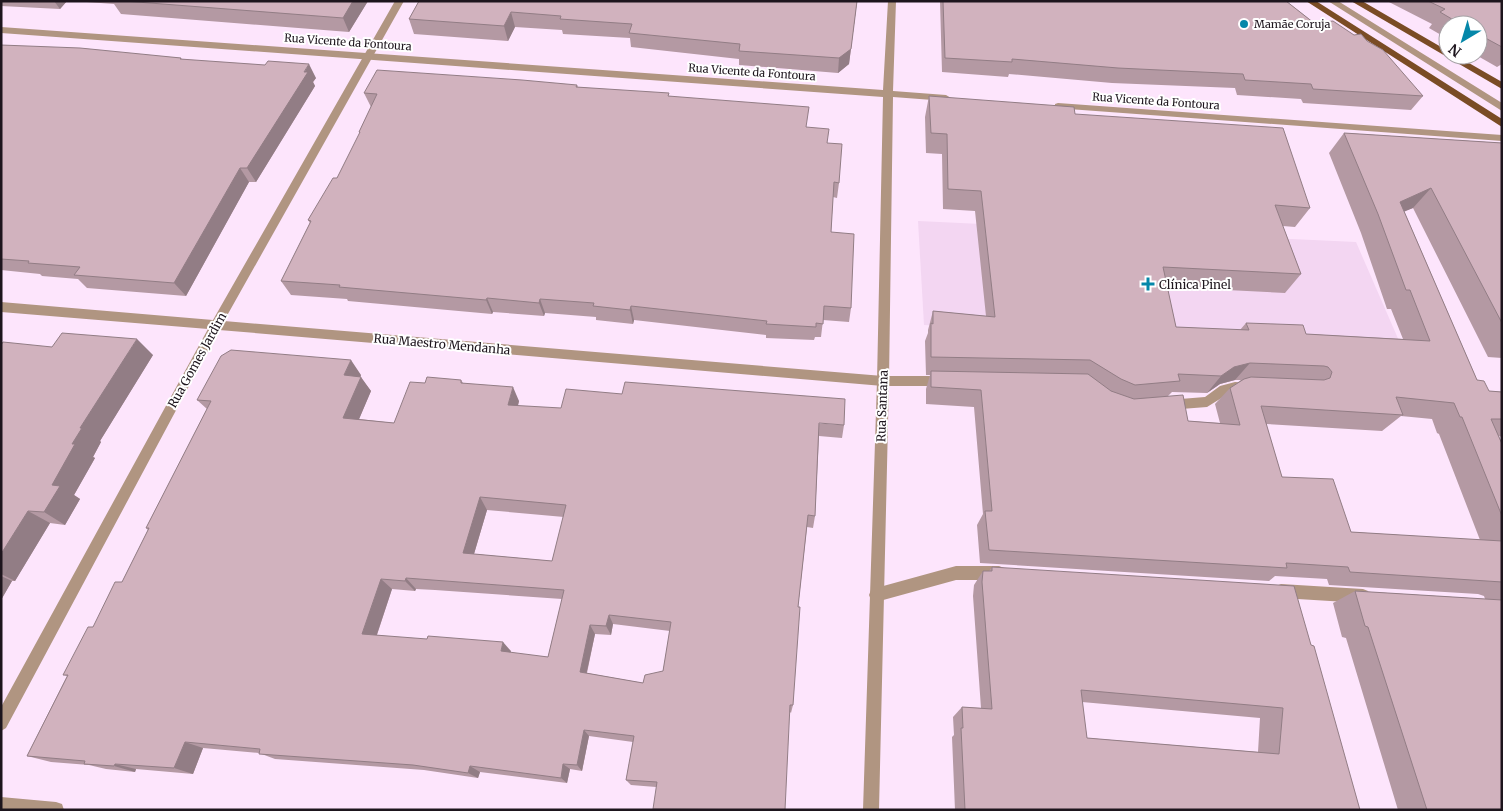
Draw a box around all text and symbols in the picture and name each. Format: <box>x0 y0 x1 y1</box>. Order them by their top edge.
north arrow <box>1438 15 1488 65</box>
place label: Mamãe Coruja <box>1254 17 1330 31</box>
marker: Mamãe Coruja <box>1238 18 1250 30</box>
street label: Rua Vicente da Fontoura <box>284 31 412 53</box>
text: N <box>1445 40 1465 61</box>
street label: Rua Vicente da Fontoura <box>688 61 816 83</box>
street label: Rua Vicente da Fontoura <box>1092 90 1220 112</box>
marker: Clínica Pinel <box>1141 277 1155 291</box>
place label: Clínica Pinel <box>1159 277 1231 292</box>
street label: Rua Gomes Jardim <box>165 310 229 410</box>
street label: Rua Maestro Mendanha <box>373 331 512 358</box>
street label: Rua Santana <box>873 369 891 442</box>

